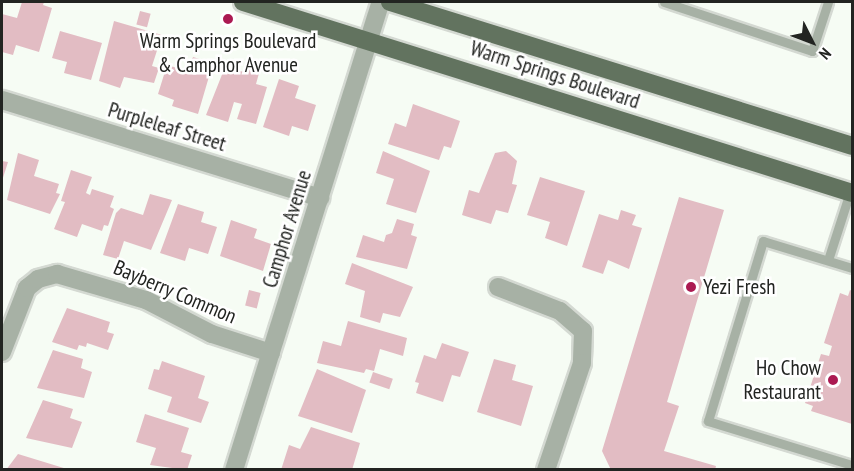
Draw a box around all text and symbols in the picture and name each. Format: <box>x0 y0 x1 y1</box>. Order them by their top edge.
marker: Warm Springs Boulevard & Camphor Avenue <box>221 12 235 26</box>
north arrow <box>782 12 842 72</box>
place label: Warm Springs Boulevard & Camphor Avenue <box>140 28 316 78</box>
street label: Warm Springs Boulevard <box>467 36 643 114</box>
text: N <box>815 44 836 64</box>
street label: Purpleleaf Street <box>105 97 229 157</box>
street label: Camphor Avenue <box>257 167 317 291</box>
street label: Bayberry Common <box>110 255 240 329</box>
place label: Yezi Fresh <box>703 274 776 300</box>
marker: Yezi Fresh <box>684 280 698 294</box>
place label: Ho Chow Restaurant <box>744 355 821 405</box>
marker: Ho Chow Restaurant <box>826 373 840 387</box>

